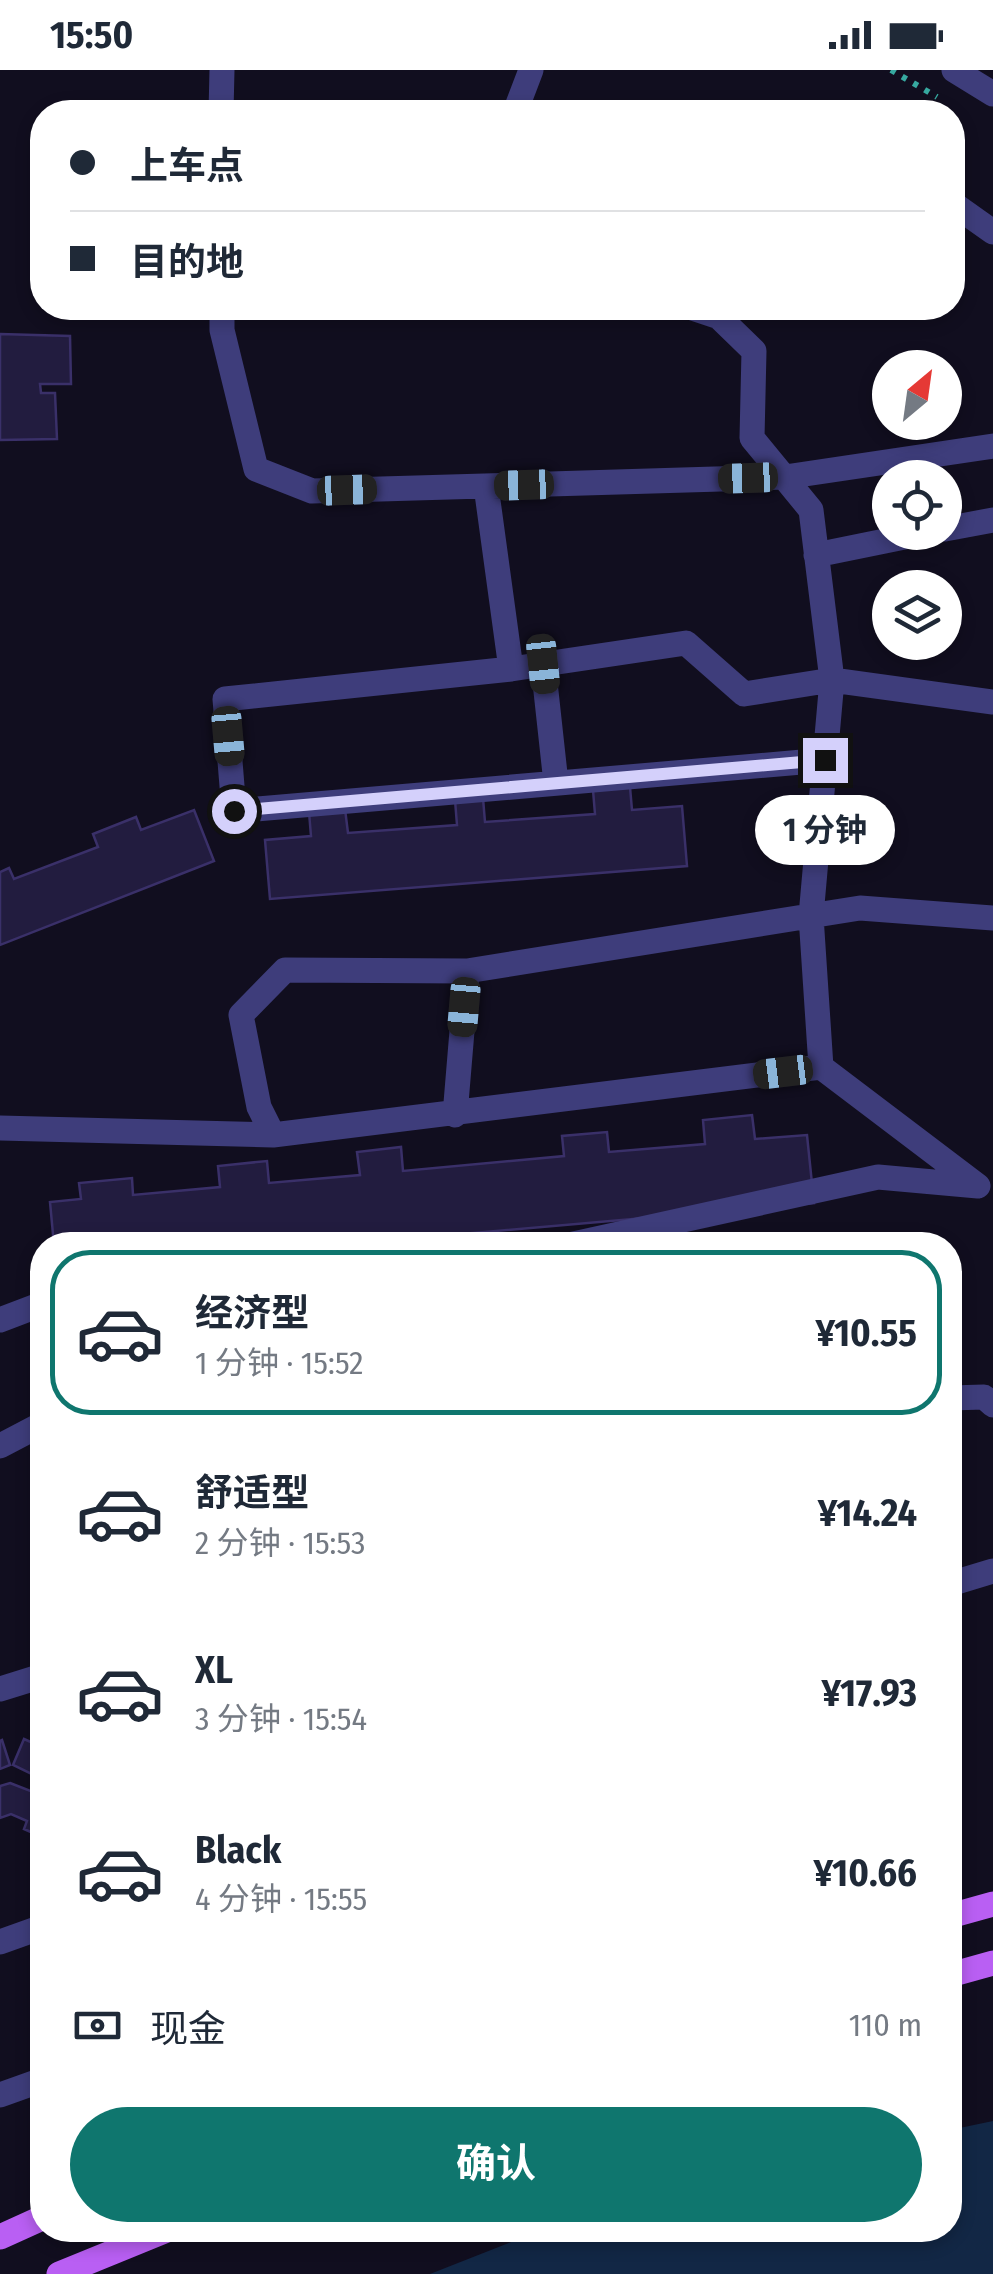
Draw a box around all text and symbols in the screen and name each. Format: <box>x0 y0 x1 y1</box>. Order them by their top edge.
text: 15:50 <box>50 12 133 58</box>
text: 上车点 <box>130 143 244 189</box>
text: 目的地 <box>130 239 244 285</box>
north arrow <box>872 350 962 440</box>
map controls <box>872 350 962 660</box>
button: locate <box>872 460 962 550</box>
car <box>717 462 779 494</box>
car <box>493 469 555 501</box>
car <box>316 474 378 506</box>
button: layers <box>872 570 962 660</box>
car <box>525 633 561 695</box>
car <box>210 705 246 767</box>
route end <box>803 738 848 783</box>
route start <box>212 789 257 834</box>
callout: 1 分钟 <box>755 795 895 865</box>
text: 1 分钟 <box>783 811 867 849</box>
car <box>446 976 482 1038</box>
car <box>751 1053 815 1091</box>
icon: car <box>75 1288 165 1378</box>
text: 经济型 <box>195 1290 309 1336</box>
text: ¥10.55 <box>815 1310 917 1356</box>
text: 1 分钟 · 15:52 <box>195 1344 363 1382</box>
icon: car <box>75 1468 165 1558</box>
text: 舒适型 <box>195 1470 309 1516</box>
text: ¥14.24 <box>818 1490 917 1536</box>
text: 2 分钟 · 15:53 <box>195 1524 365 1562</box>
text: XL <box>195 1647 233 1693</box>
icon: car <box>75 1648 165 1738</box>
text: ¥17.93 <box>822 1670 917 1716</box>
text: 3 分钟 · 15:54 <box>195 1700 367 1738</box>
text: Black <box>195 1827 281 1873</box>
icon: car <box>75 1828 165 1918</box>
text: ¥10.66 <box>814 1850 917 1896</box>
text: 4 分钟 · 15:55 <box>195 1880 367 1918</box>
icon: cash <box>70 1998 125 2053</box>
text: 现金 <box>150 2006 226 2052</box>
text: 110 m <box>849 2006 922 2044</box>
button: 确认 <box>70 2107 922 2222</box>

